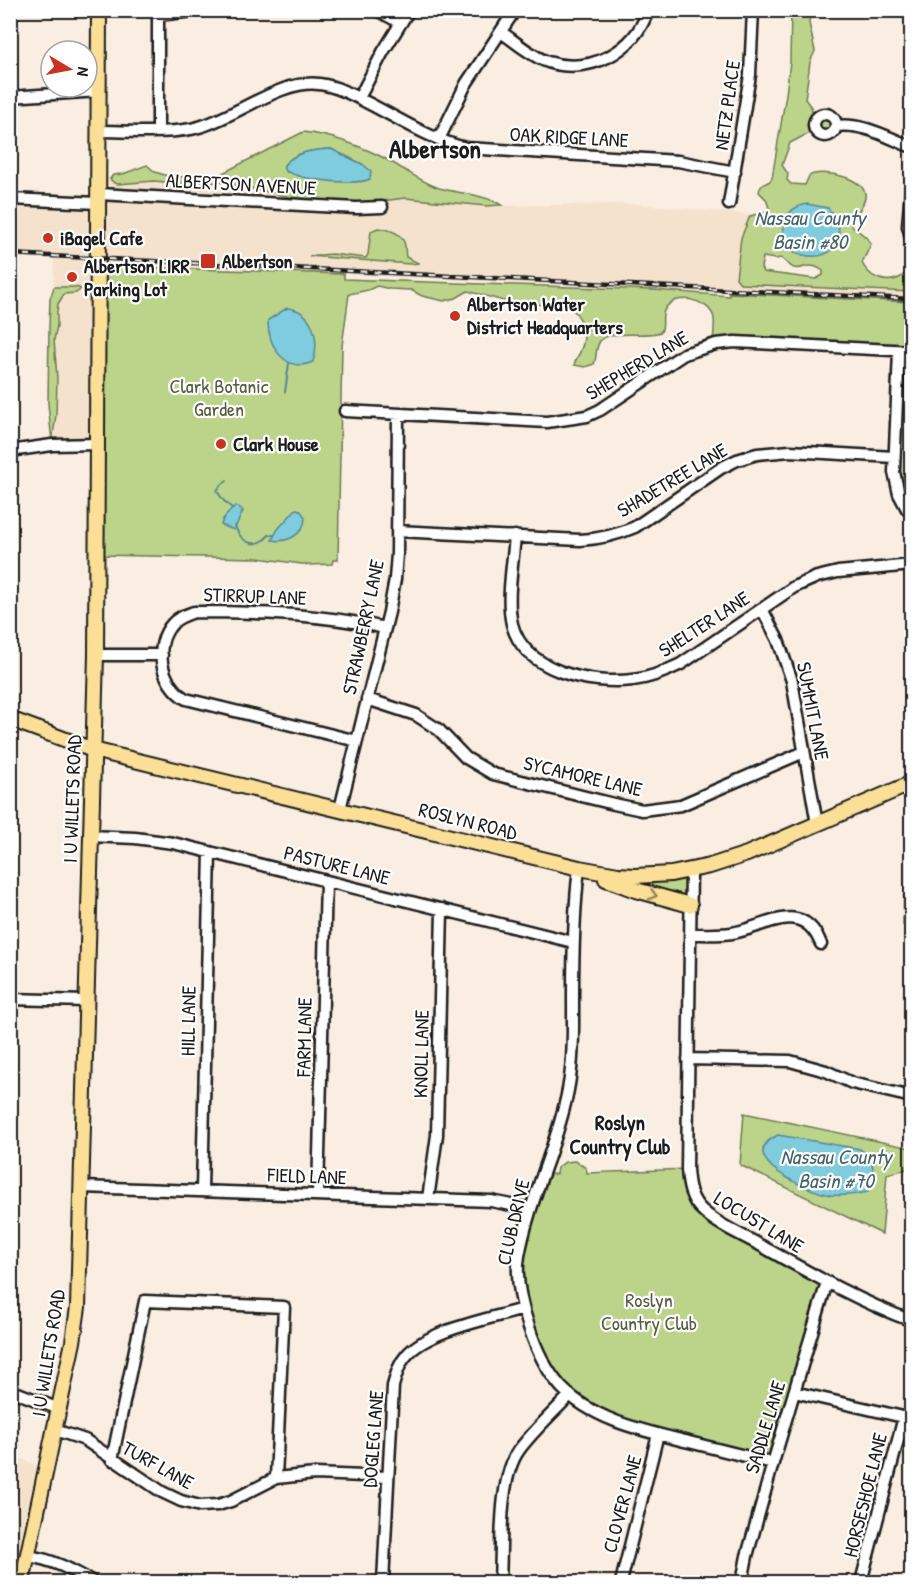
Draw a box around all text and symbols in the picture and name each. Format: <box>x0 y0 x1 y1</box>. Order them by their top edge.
north arrow <box>39 39 99 99</box>
street label: NETZ PLACE <box>707 58 746 151</box>
text: N <box>72 66 95 78</box>
street label: OAK RIDGE LANE <box>509 120 629 153</box>
district label: Albertson <box>389 131 481 166</box>
street label: ALBERTSON AVENUE <box>165 166 317 201</box>
water label: Nassau County Basin #80 <box>754 203 868 256</box>
place label: iBagel Cafe <box>60 224 143 252</box>
marker: iBagel Cafe <box>41 231 55 245</box>
place label: Albertson <box>222 247 293 274</box>
place label: Albertson LIRR Parking Lot <box>84 252 190 303</box>
marker: Albertson <box>199 252 217 270</box>
marker: Albertson LIRR Parking Lot <box>65 270 79 284</box>
place label: Albertson Water District Headquarters <box>467 290 623 341</box>
marker: Albertson Water District Headquarters <box>448 309 462 323</box>
street label: SHEPHERD LANE <box>580 323 693 406</box>
park label: Clark Botanic Garden <box>170 372 269 422</box>
place label: Clark House <box>233 430 319 457</box>
street label: SHADETREE LANE <box>612 436 732 523</box>
marker: Clark House <box>214 437 228 451</box>
street label: STRAWBERRY LANE <box>335 557 390 697</box>
street label: STIRRUP LANE <box>203 580 307 611</box>
street label: SHELTER LANE <box>653 584 755 663</box>
street label: SUMMIT LANE <box>791 660 836 762</box>
street label: I U WILLETS ROAD <box>56 734 87 864</box>
street label: SYCAMORE LANE <box>521 749 645 802</box>
street label: ROSLYN ROAD <box>416 795 521 846</box>
street label: PASTURE LANE <box>281 838 393 891</box>
one-way arrow <box>648 888 658 900</box>
street label: HILL LANE <box>173 985 202 1056</box>
street label: FARM LANE <box>289 997 318 1078</box>
street label: KNOLL LANE <box>406 1009 435 1098</box>
district label: Roslyn Country Club <box>569 1108 671 1162</box>
water label: Nassau County Basin #70 <box>780 1142 894 1195</box>
street label: FIELD LANE <box>266 1161 347 1190</box>
street label: CLUB DRIVE <box>490 1176 536 1268</box>
street label: LOCUST LANE <box>709 1184 809 1259</box>
park label: Roslyn Country Club <box>601 1286 697 1336</box>
street label: I U WILLETS ROAD <box>24 1287 71 1418</box>
street label: SADDLE LANE <box>738 1377 791 1476</box>
street label: DOGLEG LANE <box>356 1389 389 1488</box>
street label: HORSESHOE LANE <box>836 1430 893 1560</box>
street label: TURF LANE <box>117 1434 199 1495</box>
street label: CLOVER LANE <box>596 1452 648 1556</box>

